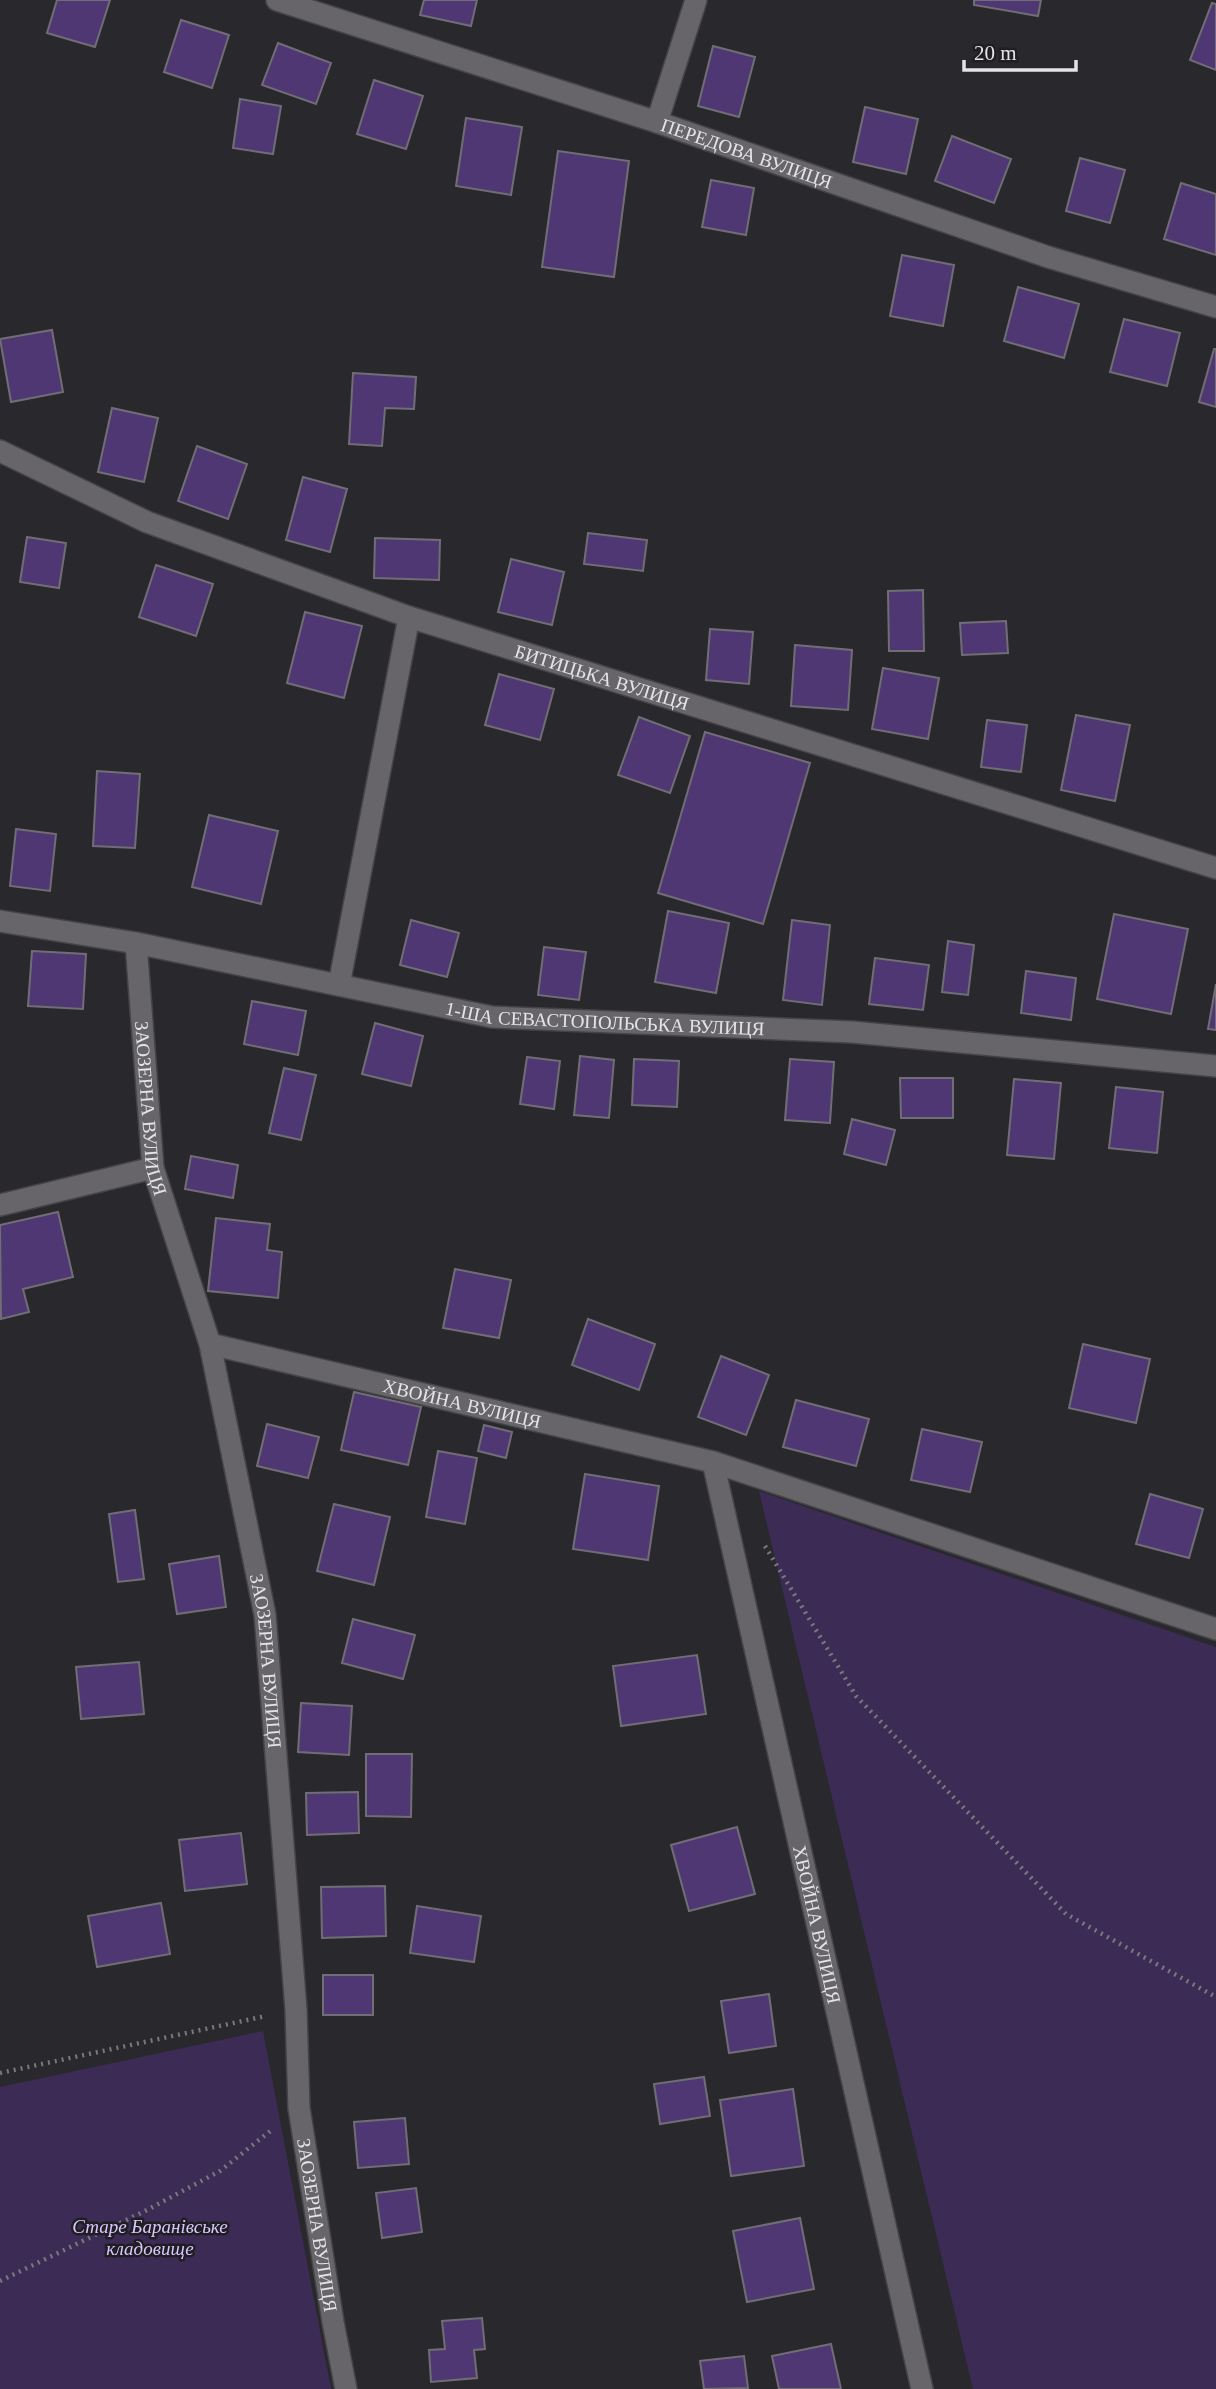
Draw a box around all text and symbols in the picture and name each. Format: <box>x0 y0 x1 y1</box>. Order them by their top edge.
scale bar <box>964 28 1076 72</box>
text: 20 m <box>974 41 1017 65</box>
street label: ПЕРЕДОВА ВУЛИЦЯ <box>658 114 835 192</box>
street label: БИТИЦЬКА ВУЛИЦЯ <box>512 640 692 714</box>
street label: 1-ША СЕВАСТОПОЛЬСЬКА ВУЛИЦЯ <box>443 997 765 1039</box>
street label: ЗАОЗЕРНА ВУЛИЦЯ <box>131 1020 172 1198</box>
street label: ХВОЙНА ВУЛИЦЯ <box>381 1374 544 1432</box>
street label: ЗАОЗЕРНА ВУЛИЦЯ <box>246 1572 286 1749</box>
street label: ХВОЙНА ВУЛИЦЯ <box>789 1843 845 2006</box>
street label: ЗАОЗЕРНА ВУЛИЦЯ <box>293 2137 342 2314</box>
park label: Старе Баранівське кладовище <box>72 2216 228 2259</box>

